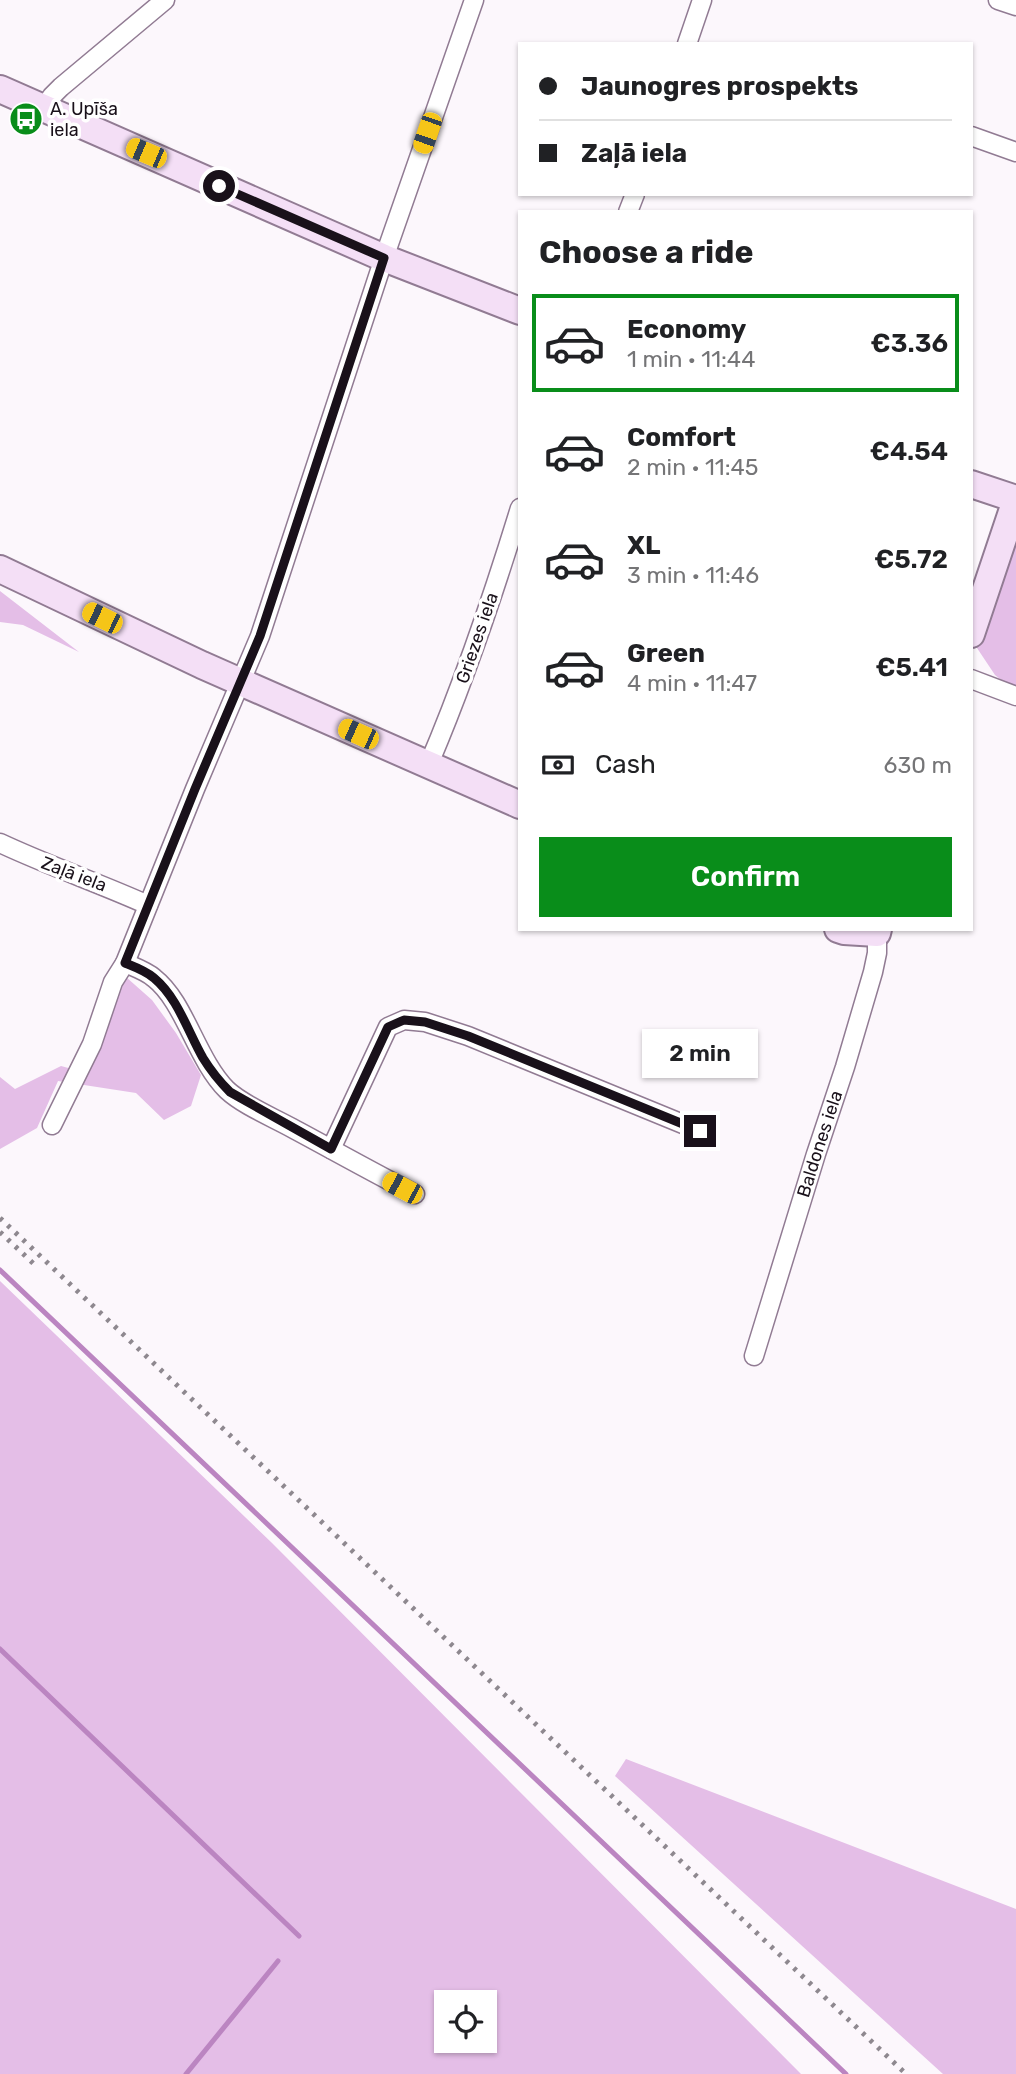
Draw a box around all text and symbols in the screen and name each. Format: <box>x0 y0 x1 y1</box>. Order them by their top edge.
text: Jaunogres prospekts <box>581 71 858 102</box>
place label: A. Upīša iela <box>50 98 118 141</box>
bus stop icon: A. Upīša iela <box>7 100 45 138</box>
car <box>411 110 444 156</box>
car <box>123 135 170 171</box>
text: Zaļā iela <box>581 138 687 169</box>
route start <box>203 170 235 202</box>
text: Choose a ride <box>539 233 753 271</box>
icon: car <box>543 312 606 375</box>
text: Economy <box>627 314 746 345</box>
text: €3.36 <box>871 328 948 359</box>
text: 1 min · 11:44 <box>627 345 755 373</box>
icon: car <box>543 420 606 483</box>
text: Comfort <box>627 422 736 453</box>
text: €4.54 <box>870 436 948 467</box>
text: 2 min · 11:45 <box>627 453 758 481</box>
icon: car <box>543 528 606 591</box>
text: XL <box>627 530 660 561</box>
text: €5.72 <box>874 544 948 575</box>
text: 3 min · 11:46 <box>627 561 759 589</box>
street label: Griezes iela <box>451 590 503 686</box>
car <box>79 599 126 637</box>
icon: car <box>543 636 606 699</box>
text: Green <box>627 638 705 669</box>
text: €5.41 <box>875 652 948 683</box>
text: 4 min · 11:47 <box>627 669 757 697</box>
car <box>335 716 382 752</box>
icon: cash <box>539 746 577 784</box>
text: Cash <box>595 749 656 780</box>
text: 630 m <box>884 751 952 779</box>
button: Confirm <box>539 837 952 917</box>
street label: Zaļā iela <box>38 852 110 896</box>
callout: 2 min <box>642 1030 758 1078</box>
text: 2 min <box>669 1039 731 1067</box>
street label: Baldones iela <box>792 1088 847 1200</box>
route end <box>684 1115 716 1147</box>
car <box>379 1169 426 1207</box>
map controls <box>434 1990 497 2053</box>
button: locate <box>434 1990 497 2053</box>

